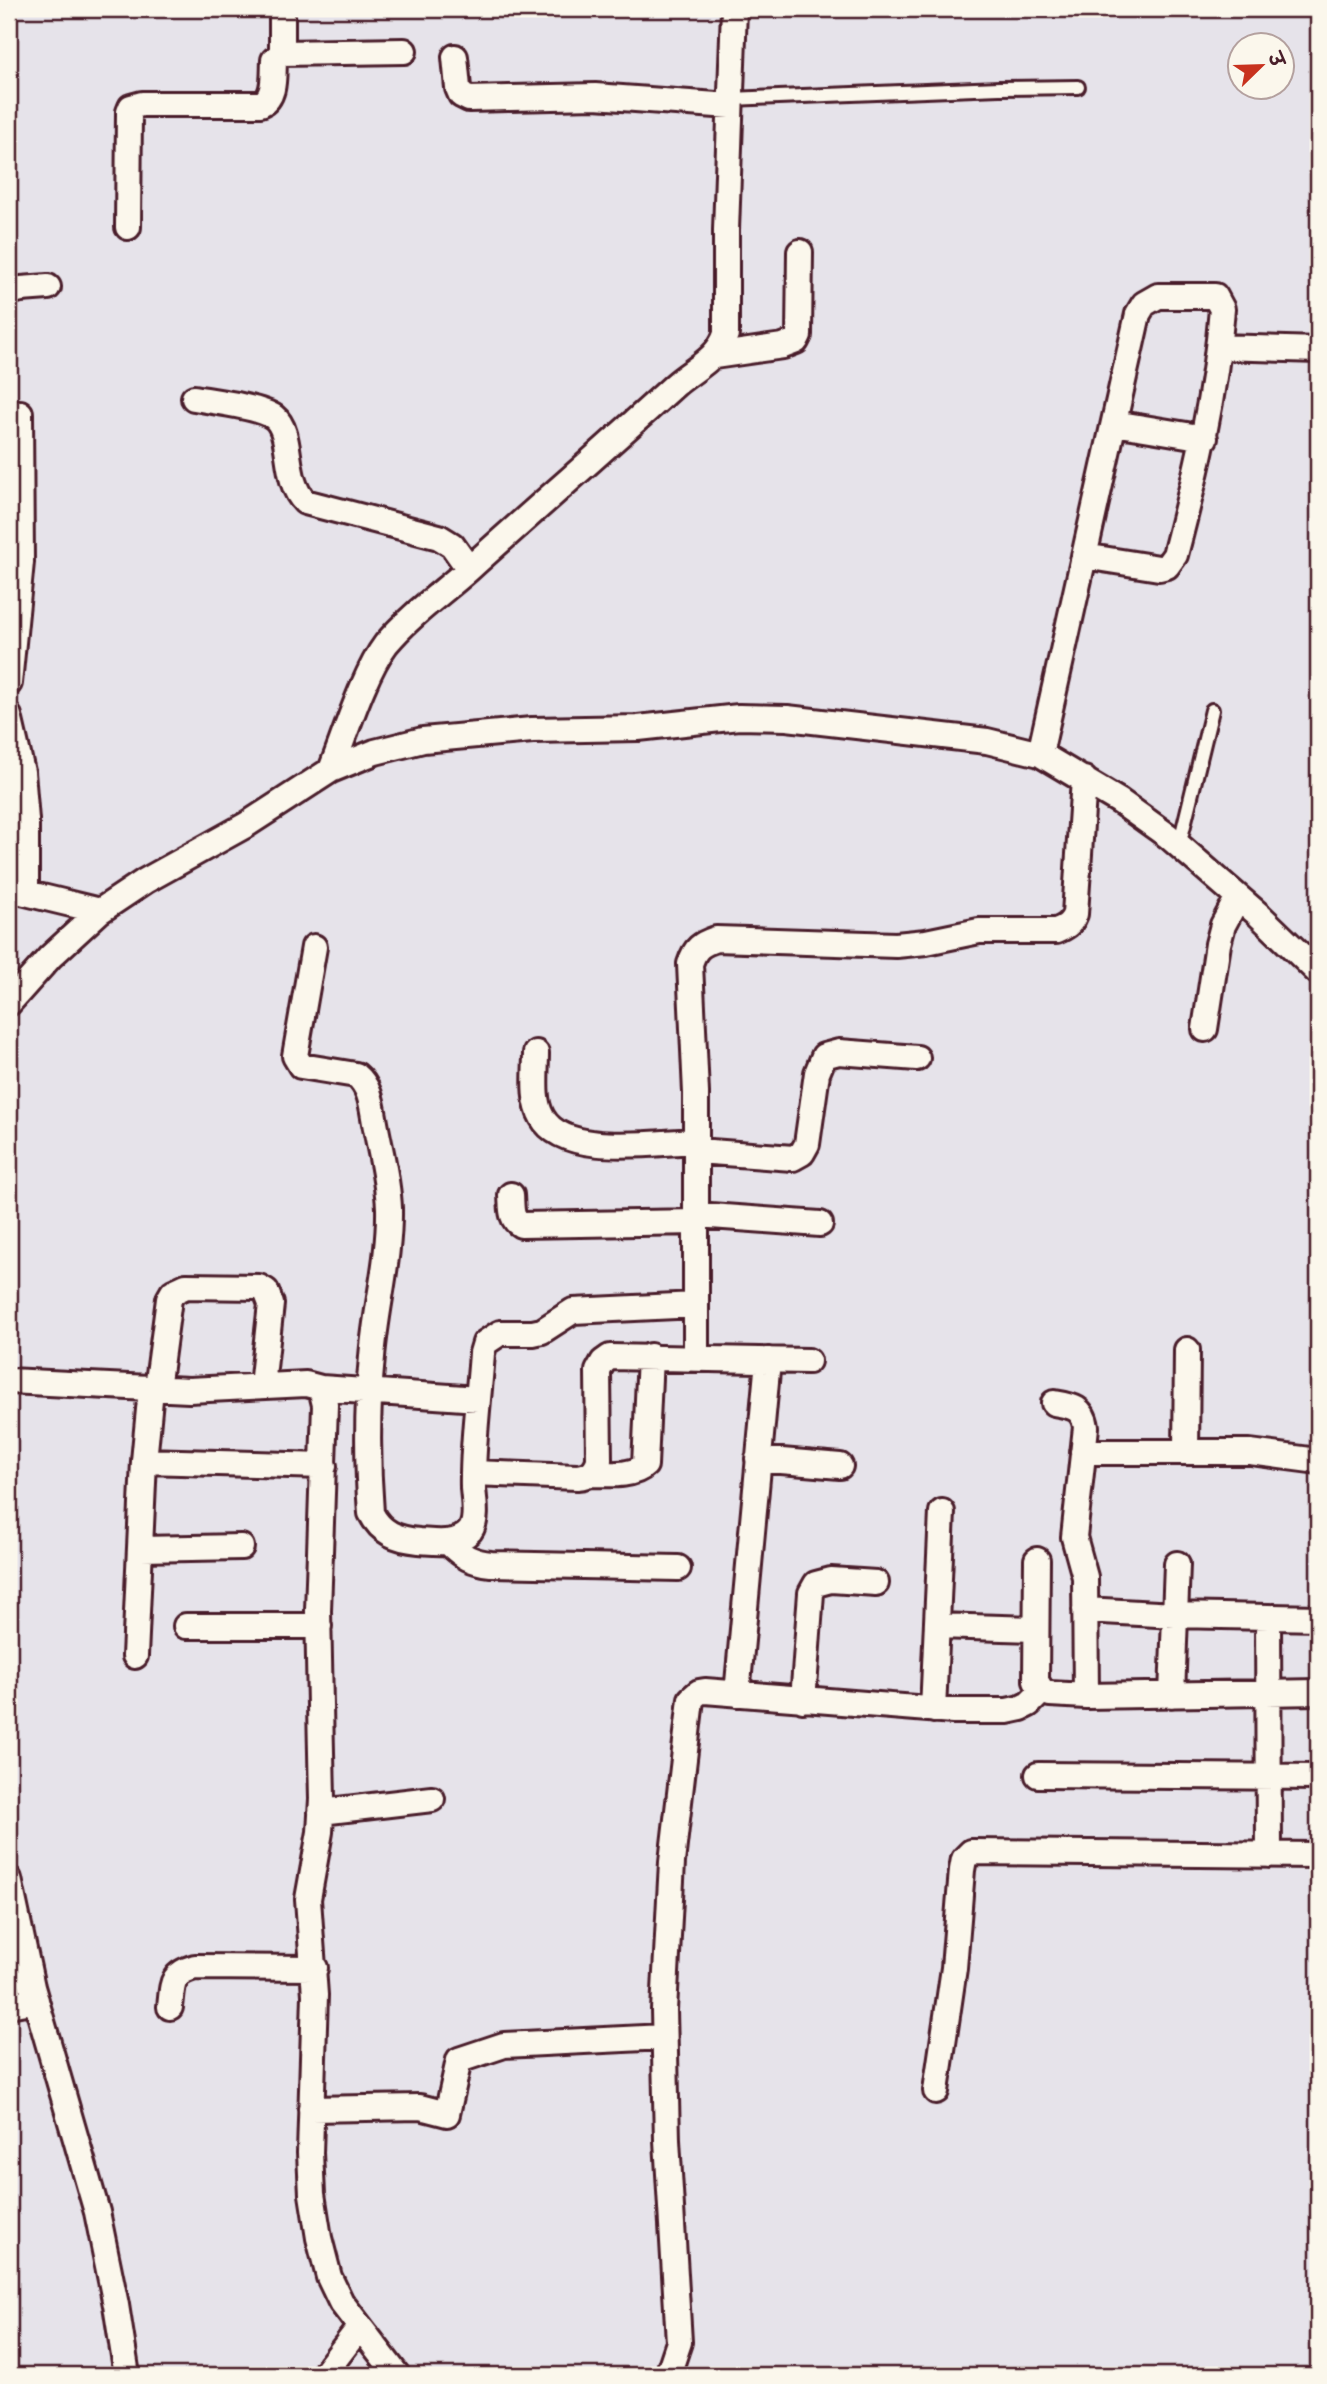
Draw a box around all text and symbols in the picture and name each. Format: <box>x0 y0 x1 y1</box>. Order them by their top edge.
north arrow <box>1226 32 1296 102</box>
text: उ <box>1262 47 1292 72</box>

